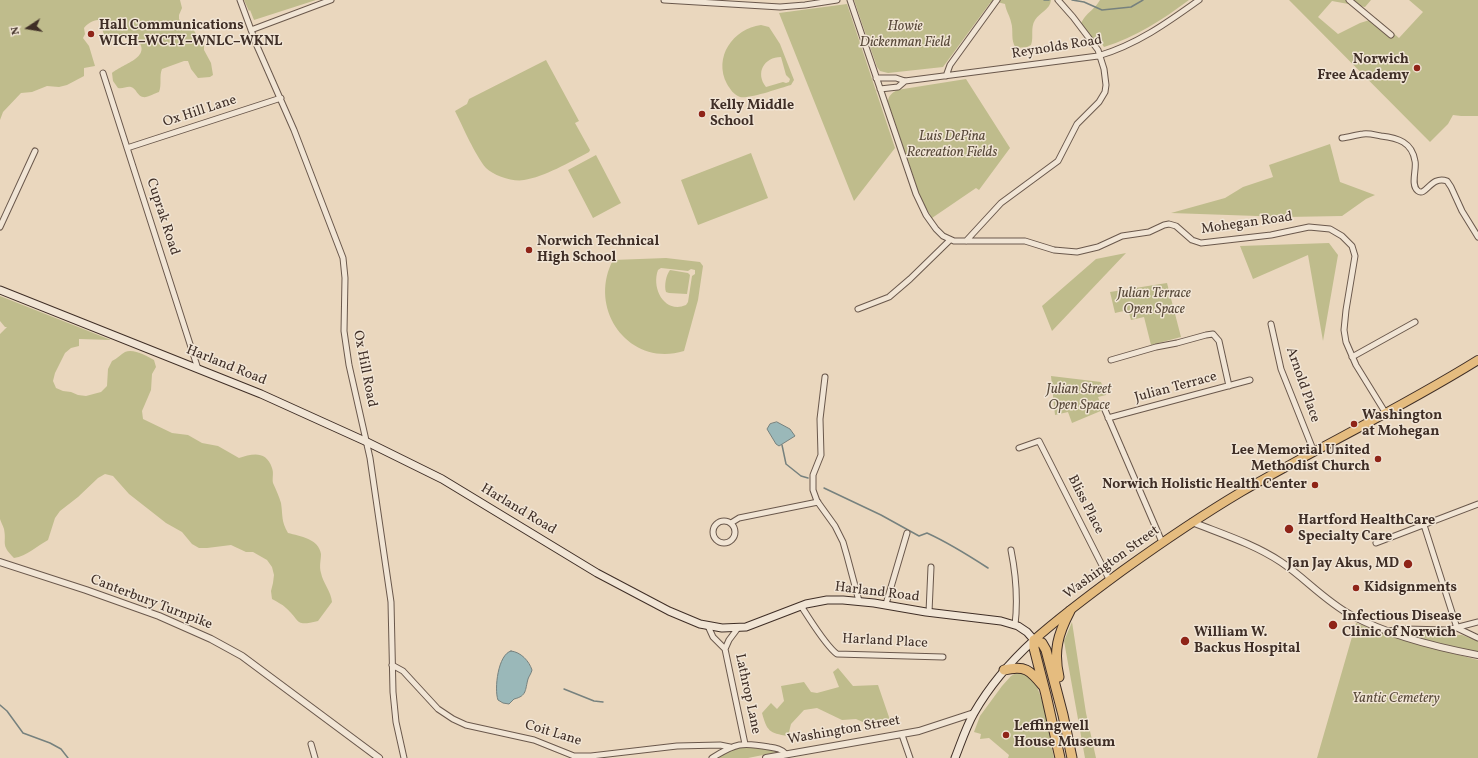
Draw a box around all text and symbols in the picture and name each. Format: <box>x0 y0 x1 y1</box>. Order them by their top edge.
north arrow <box>8 8 48 48</box>
place label: Hall Communications WICH–WCTY–WNLC–WKNL <box>99 18 283 50</box>
park label: Howie Dickenman Field <box>860 19 950 52</box>
text: N <box>8 25 24 36</box>
marker: Hall Communications WICH–WCTY–WNLC–WKNL <box>86 29 96 39</box>
street label: Reynolds Road <box>1010 33 1104 63</box>
place label: Norwich Free Academy <box>1317 52 1409 84</box>
marker: Norwich Free Academy <box>1412 63 1422 73</box>
street label: Ox Hill Lane <box>161 92 239 132</box>
place label: Kelly Middle School <box>710 98 794 130</box>
marker: Kelly Middle School <box>697 109 707 119</box>
park label: Luis DePina Recreation Fields <box>907 129 997 162</box>
street label: Cuprak Road <box>142 176 182 258</box>
street label: Mohegan Road <box>1200 209 1294 239</box>
place label: Norwich Technical High School <box>537 234 659 266</box>
marker: Norwich Technical High School <box>524 245 534 255</box>
park label: Julian Terrace Open Space <box>1117 286 1191 318</box>
street label: Ox Hill Road <box>348 329 380 409</box>
street label: Harland Road <box>183 342 269 390</box>
street label: Arnold Place <box>1281 345 1323 425</box>
street label: Julian Terrace <box>1133 369 1219 407</box>
park label: Julian Street Open Space <box>1046 382 1112 414</box>
place label: Washington at Mohegan <box>1362 408 1442 440</box>
marker: Washington at Mohegan <box>1349 419 1359 429</box>
place label: Lee Memorial United Methodist Church <box>1231 443 1370 476</box>
marker: Lee Memorial United Methodist Church <box>1373 454 1383 464</box>
street label: Bliss Place <box>1063 473 1107 537</box>
place label: Norwich Holistic Health Center <box>1102 477 1307 493</box>
marker: Norwich Holistic Health Center <box>1310 480 1320 490</box>
street label: Harland Road <box>477 481 559 539</box>
place label: Hartford HealthCare Specialty Care <box>1298 513 1435 546</box>
street label: Washington Street <box>1061 523 1163 603</box>
marker: Hartford HealthCare Specialty Care <box>1283 523 1295 535</box>
place label: Jan Jay Akus, MD <box>1287 556 1399 572</box>
marker: Jan Jay Akus, MD <box>1402 558 1414 570</box>
street label: Canterbury Turnpike <box>88 572 214 634</box>
street label: Harland Road <box>834 579 920 607</box>
place label: Kidsignments <box>1364 580 1457 596</box>
marker: Kidsignments <box>1351 583 1361 593</box>
place label: Infectious Disease Clinic of Norwich <box>1342 609 1462 642</box>
marker: Infectious Disease Clinic of Norwich <box>1327 619 1339 631</box>
place label: William W. Backus Hospital <box>1194 625 1300 658</box>
street label: Harland Place <box>842 631 928 653</box>
marker: William W. Backus Hospital <box>1179 635 1191 647</box>
street label: Lathrop Lane <box>730 652 764 736</box>
park label: Yantic Cemetery <box>1352 691 1440 707</box>
street label: Washington Street <box>786 713 902 749</box>
street label: Coit Lane <box>523 717 583 751</box>
place label: Leffingwell House Museum <box>1014 719 1115 752</box>
marker: Leffingwell House Museum <box>1001 730 1011 740</box>

